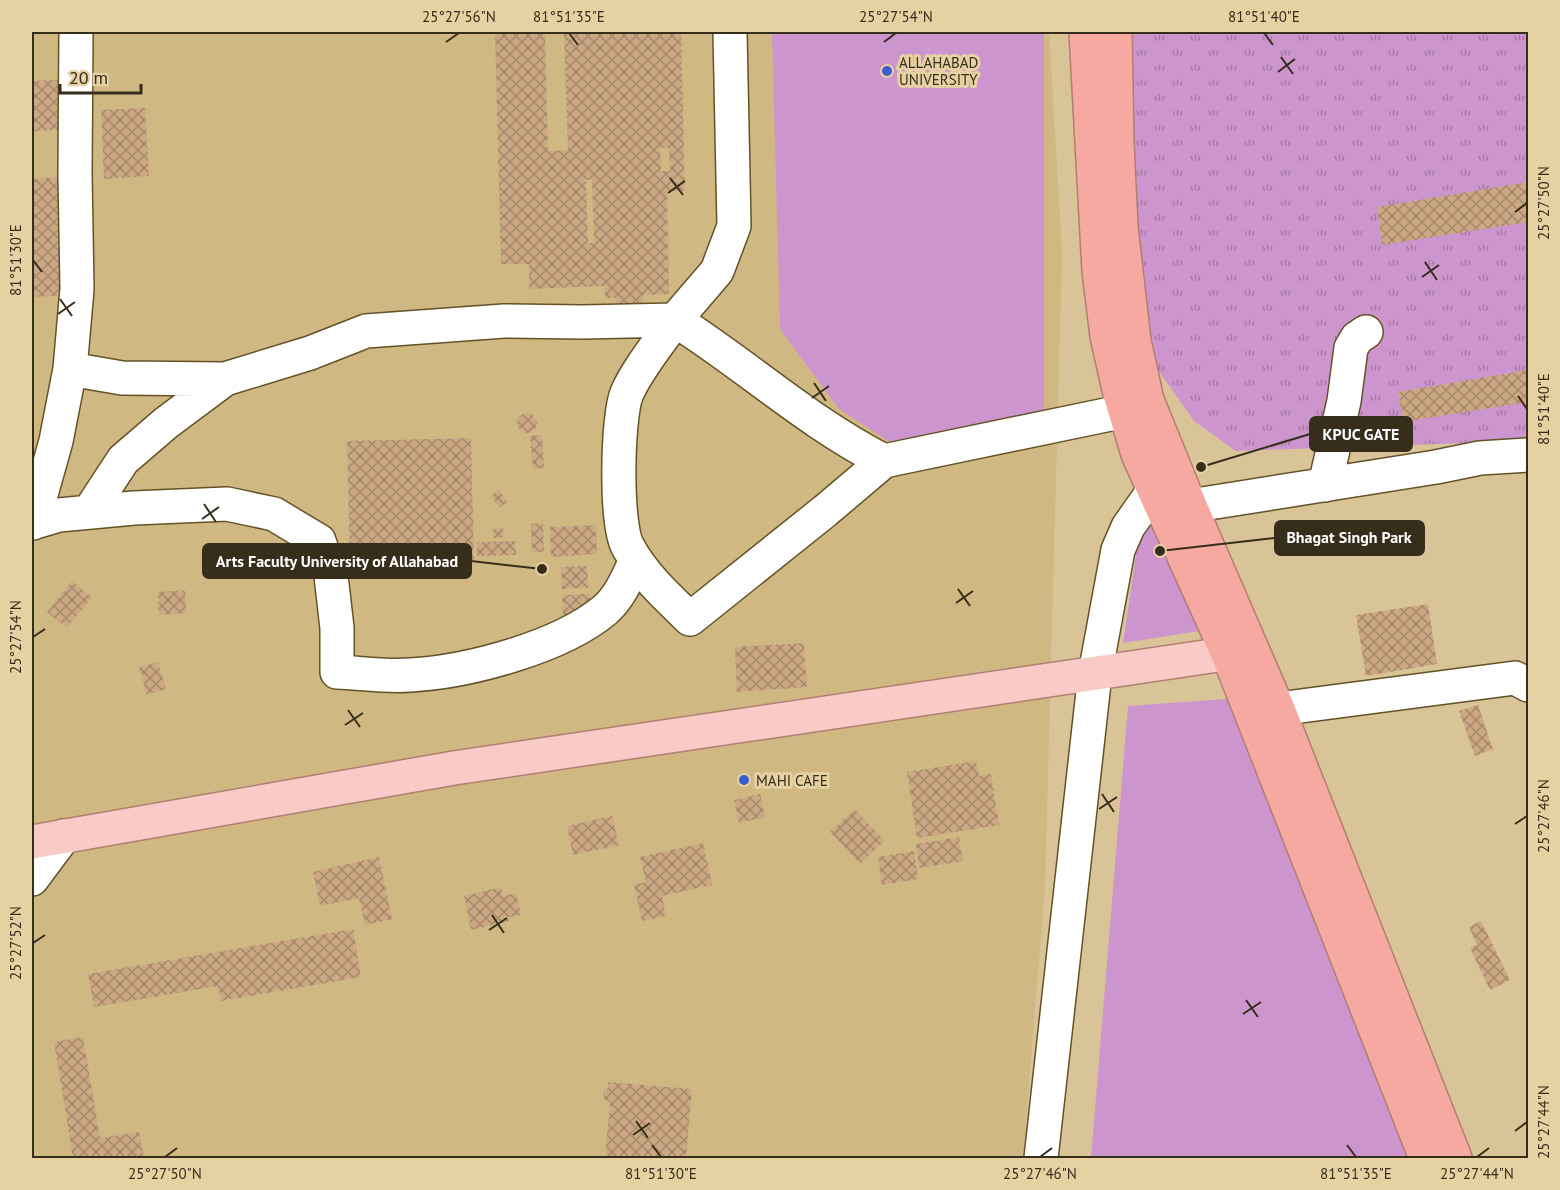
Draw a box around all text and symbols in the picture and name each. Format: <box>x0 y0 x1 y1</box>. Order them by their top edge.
text: 25°27'56"N <box>422 7 496 26</box>
text: 81°51'35"E <box>533 7 605 26</box>
text: 25°27'54"N <box>859 7 933 26</box>
text: 81°51'40"E <box>1228 7 1300 26</box>
place label: ALLAHABAD UNIVERSITY <box>899 53 978 89</box>
scale bar <box>60 57 141 95</box>
marker: ALLAHABAD UNIVERSITY <box>880 64 894 78</box>
text: 20 m <box>69 66 108 89</box>
text: 25°27'50"N <box>1534 166 1553 240</box>
text: 81°51'30"E <box>6 224 25 296</box>
text: 81°51'40"E <box>1534 373 1553 445</box>
callout: KPUC GATE <box>1310 417 1412 451</box>
text: KPUC GATE <box>1323 424 1399 444</box>
callout: Bhagat Singh Park <box>1275 521 1424 555</box>
text: Bhagat Singh Park <box>1286 527 1412 547</box>
callout: Arts Faculty University of Allahabad <box>203 544 471 578</box>
text: Arts Faculty University of Allahabad <box>216 551 458 571</box>
text: 25°27'54"N <box>6 600 25 674</box>
place label: MAHI CAFE <box>756 771 828 790</box>
marker: MAHI CAFE <box>737 773 751 787</box>
text: 25°27'46"N <box>1534 779 1553 853</box>
text: 25°27'52"N <box>6 906 25 980</box>
text: 25°27'44"N <box>1534 1085 1553 1159</box>
text: 25°27'50"N <box>128 1164 202 1183</box>
text: 81°51'30"E <box>625 1164 697 1183</box>
text: 25°27'46"N <box>1003 1164 1077 1183</box>
text: 81°51'35"E <box>1320 1164 1392 1183</box>
text: 25°27'44"N <box>1440 1164 1514 1183</box>

